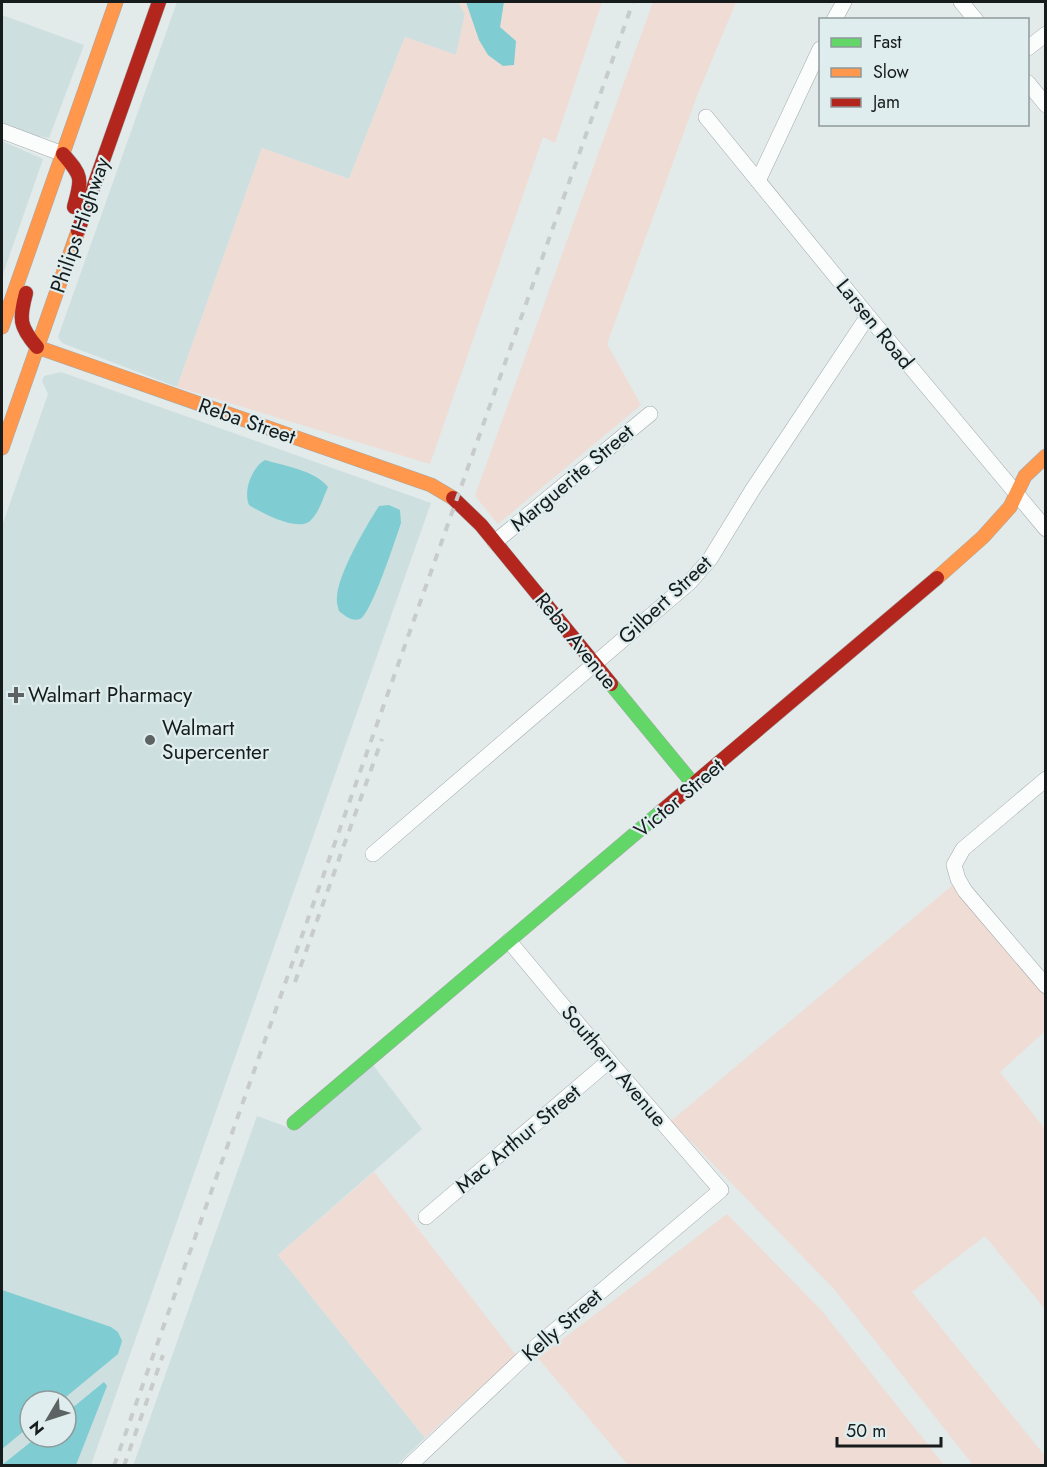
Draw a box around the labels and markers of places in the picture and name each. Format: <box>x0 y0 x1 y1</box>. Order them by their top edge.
place label: Walmart Pharmacy <box>28 680 193 710</box>
marker: Walmart Pharmacy <box>9 688 23 702</box>
place label: Walmart Supercenter <box>162 713 270 767</box>
marker: Walmart Supercenter <box>143 733 157 747</box>

